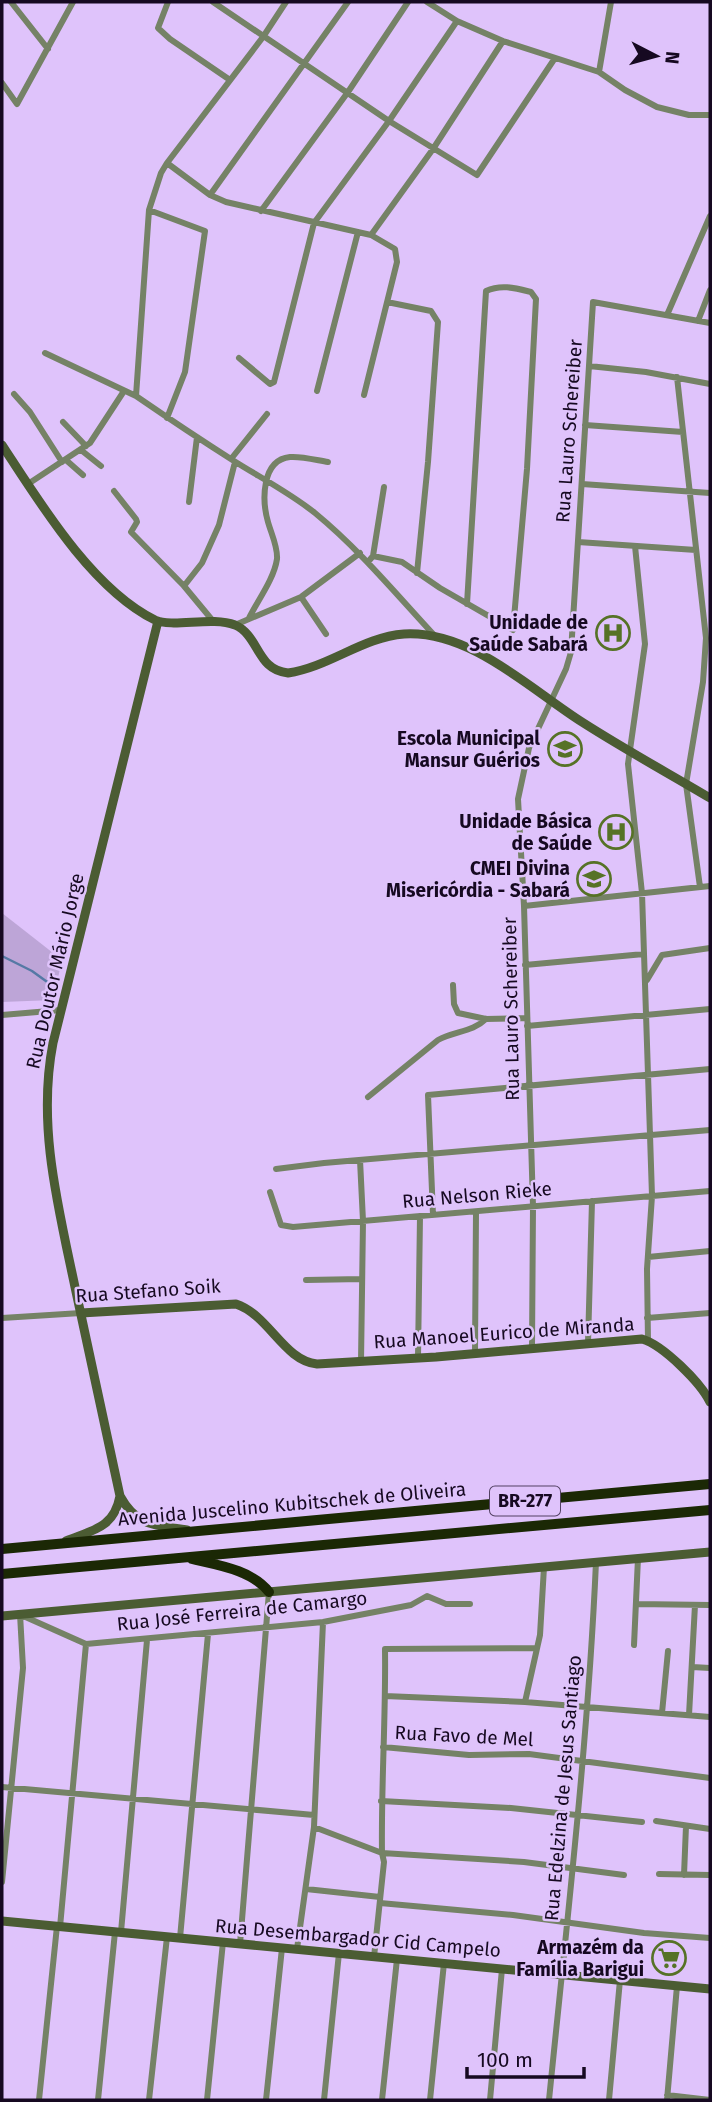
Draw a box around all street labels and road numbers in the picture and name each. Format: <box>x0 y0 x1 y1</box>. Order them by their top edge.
street label: Rua Lauro Schereiber <box>551 338 587 524</box>
street label: Rua Doutor Mário Jorge <box>21 871 89 1071</box>
street label: Rua Lauro Schereiber <box>498 916 524 1101</box>
street label: Rua Nelson Rieke <box>401 1177 553 1213</box>
street label: Rua Stefano Soik <box>75 1274 222 1308</box>
street label: Rua Manoel Eurico de Miranda <box>373 1312 635 1354</box>
street label: Avenida Juscelino Kubitschek de Oliveira <box>117 1477 467 1531</box>
road number: BR-277 <box>490 1486 560 1516</box>
street label: Rua José Ferreira de Camargo <box>116 1586 368 1636</box>
street label: Rua Edelzina de Jesus Santiago <box>540 1654 586 1922</box>
street label: Rua Favo de Mel <box>394 1721 534 1751</box>
street label: Rua Desembargador Cid Campelo <box>214 1914 502 1962</box>

